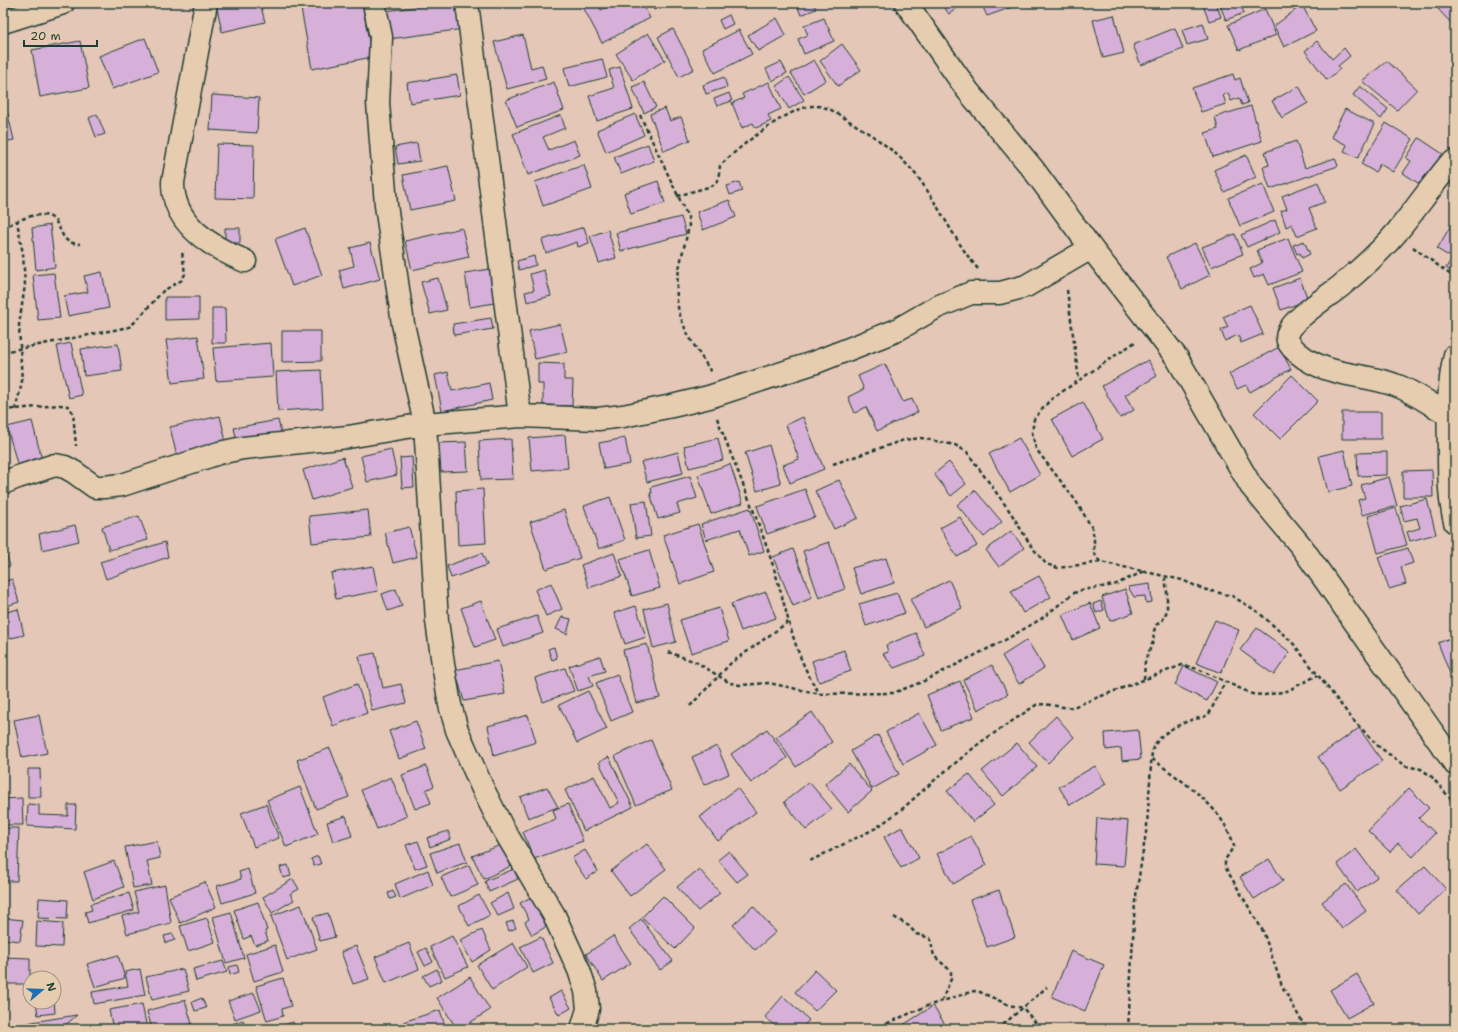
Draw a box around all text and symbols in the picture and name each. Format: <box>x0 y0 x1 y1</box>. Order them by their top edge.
scale bar <box>24 22 97 48</box>
text: 20 m <box>30 28 61 44</box>
north arrow <box>22 970 62 1010</box>
text: N <box>42 980 60 994</box>

